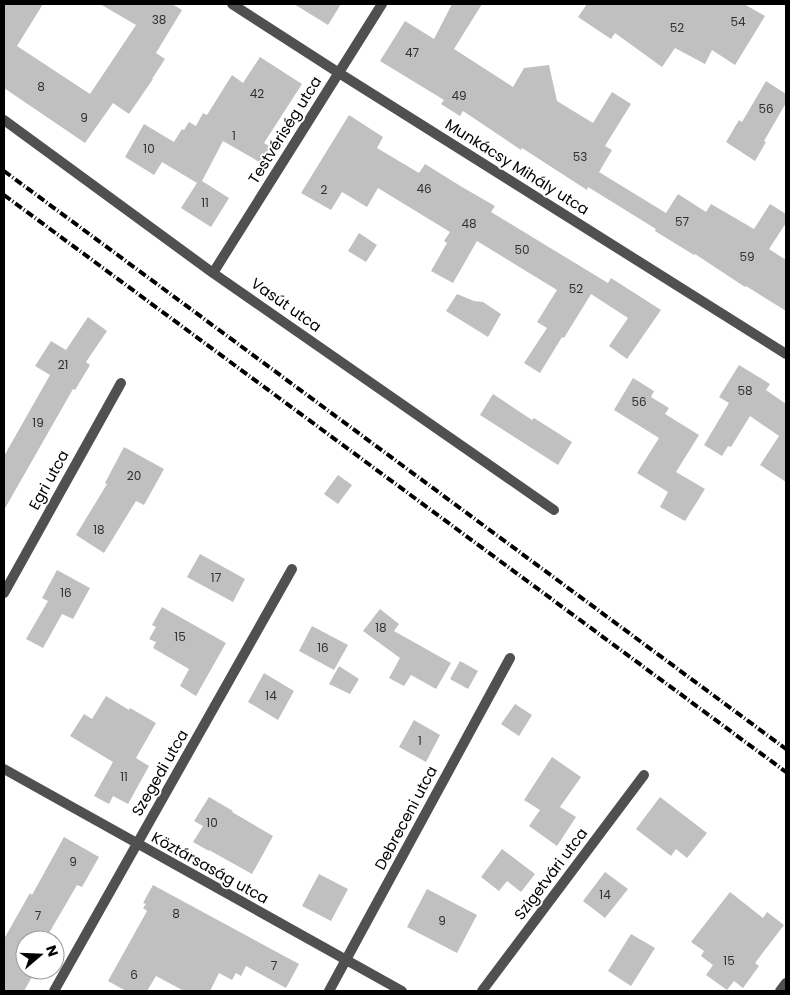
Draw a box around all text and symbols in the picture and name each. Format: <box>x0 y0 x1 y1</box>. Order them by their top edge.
house number: 38 <box>152 11 166 28</box>
house number: 54 <box>730 13 746 30</box>
house number: 52 <box>670 19 684 36</box>
house number: 47 <box>405 44 419 61</box>
street label: Testvériség utca <box>243 72 326 188</box>
house number: 8 <box>37 78 45 95</box>
house number: 42 <box>250 85 264 102</box>
house number: 49 <box>451 87 467 104</box>
house number: 56 <box>758 100 774 117</box>
house number: 9 <box>80 109 88 126</box>
street label: Munkácsy Mihály utca <box>441 114 593 220</box>
house number: 1 <box>232 127 236 144</box>
house number: 10 <box>143 140 155 157</box>
house number: 53 <box>573 148 587 165</box>
house number: 46 <box>416 180 432 197</box>
house number: 2 <box>321 181 328 198</box>
house number: 11 <box>201 194 209 211</box>
house number: 57 <box>675 213 689 230</box>
house number: 48 <box>461 215 477 232</box>
house number: 50 <box>514 241 530 258</box>
house number: 59 <box>739 248 755 265</box>
street label: Vasút utca <box>247 273 326 337</box>
house number: 52 <box>569 280 583 297</box>
house number: 21 <box>58 356 68 373</box>
house number: 58 <box>737 382 753 399</box>
house number: 56 <box>631 393 647 410</box>
house number: 19 <box>32 414 44 431</box>
street label: Egri utca <box>24 446 74 513</box>
house number: 20 <box>127 467 141 484</box>
house number: 18 <box>93 521 105 538</box>
house number: 17 <box>211 569 222 586</box>
house number: 16 <box>60 584 72 601</box>
house number: 18 <box>375 619 387 636</box>
house number: 15 <box>174 628 186 645</box>
house number: 16 <box>317 639 329 656</box>
house number: 14 <box>265 687 277 704</box>
street label: Szegedi utca <box>126 726 193 820</box>
house number: 1 <box>418 732 422 749</box>
street label: Debreceni utca <box>369 762 442 873</box>
house number: 11 <box>120 768 128 785</box>
house number: 10 <box>206 814 218 831</box>
street label: Szigetvári utca <box>509 823 592 924</box>
street label: Köztársaság utca <box>148 827 273 909</box>
house number: 9 <box>69 853 77 870</box>
house number: 14 <box>599 886 611 903</box>
house number: 8 <box>172 905 180 922</box>
house number: 7 <box>35 907 42 924</box>
house number: 9 <box>438 912 446 929</box>
north arrow <box>15 930 65 980</box>
text: N <box>41 943 63 959</box>
house number: 15 <box>723 952 735 969</box>
house number: 7 <box>271 957 278 974</box>
house number: 6 <box>130 966 138 983</box>

